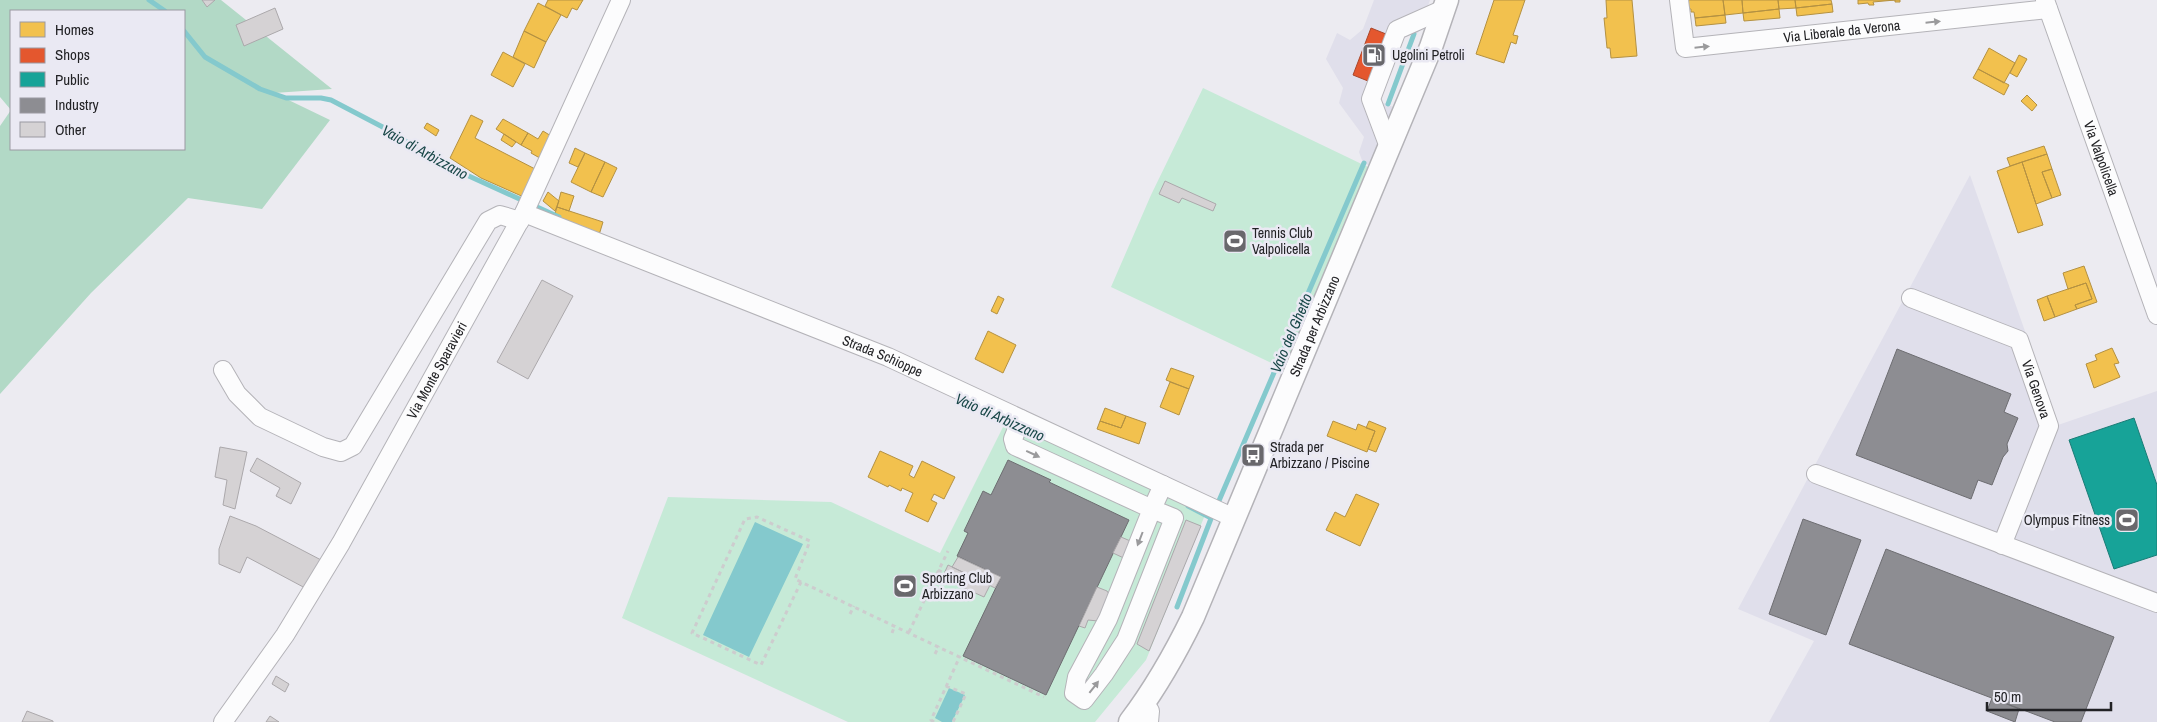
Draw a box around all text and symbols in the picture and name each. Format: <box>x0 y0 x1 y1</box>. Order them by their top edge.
legend <box>10 10 185 150</box>
street label: Via Liberale da Verona <box>1782 16 1902 46</box>
one-way arrow <box>1926 18 1942 26</box>
text: Homes <box>55 19 94 40</box>
fuel station icon: Ugolini Petroli <box>1361 42 1387 68</box>
one-way arrow <box>1694 43 1710 51</box>
text: Shops <box>55 44 90 65</box>
place label: Ugolini Petroli <box>1392 46 1465 64</box>
text: Public <box>55 69 89 90</box>
text: Industry <box>55 94 100 115</box>
street label: Via Valpolicella <box>2080 118 2123 199</box>
text: Other <box>55 119 86 140</box>
water label: Vaio di Arbizzano <box>378 120 472 184</box>
place label: Tennis Club Valpolicella <box>1252 224 1313 258</box>
sports icon: Tennis Club Valpolicella <box>1222 228 1248 254</box>
street label: Strada per Arbizzano <box>1285 273 1344 379</box>
water label: Vaio del Ghetto <box>1265 290 1317 376</box>
street label: Via Monte Sparavieri <box>403 319 471 422</box>
street label: Strada Schioppe <box>840 331 926 381</box>
street label: Via Genova <box>2018 358 2055 421</box>
water label: Vaio di Arbizzano <box>952 388 1048 446</box>
place label: Strada per Arbizzano / Piscine <box>1269 438 1370 472</box>
bus stop icon: Strada per Arbizzano / Piscine <box>1240 442 1266 468</box>
one-way arrow <box>1026 450 1040 458</box>
sports icon: Olympus Fitness <box>2114 507 2140 533</box>
place label: Olympus Fitness <box>2024 511 2110 529</box>
one-way arrow <box>1136 531 1144 546</box>
place label: Sporting Club Arbizzano <box>921 569 992 603</box>
sports icon: Sporting Club Arbizzano <box>892 573 918 599</box>
one-way arrow <box>1089 680 1100 693</box>
scale bar <box>1987 680 2111 712</box>
text: 50 m <box>1994 686 2021 707</box>

